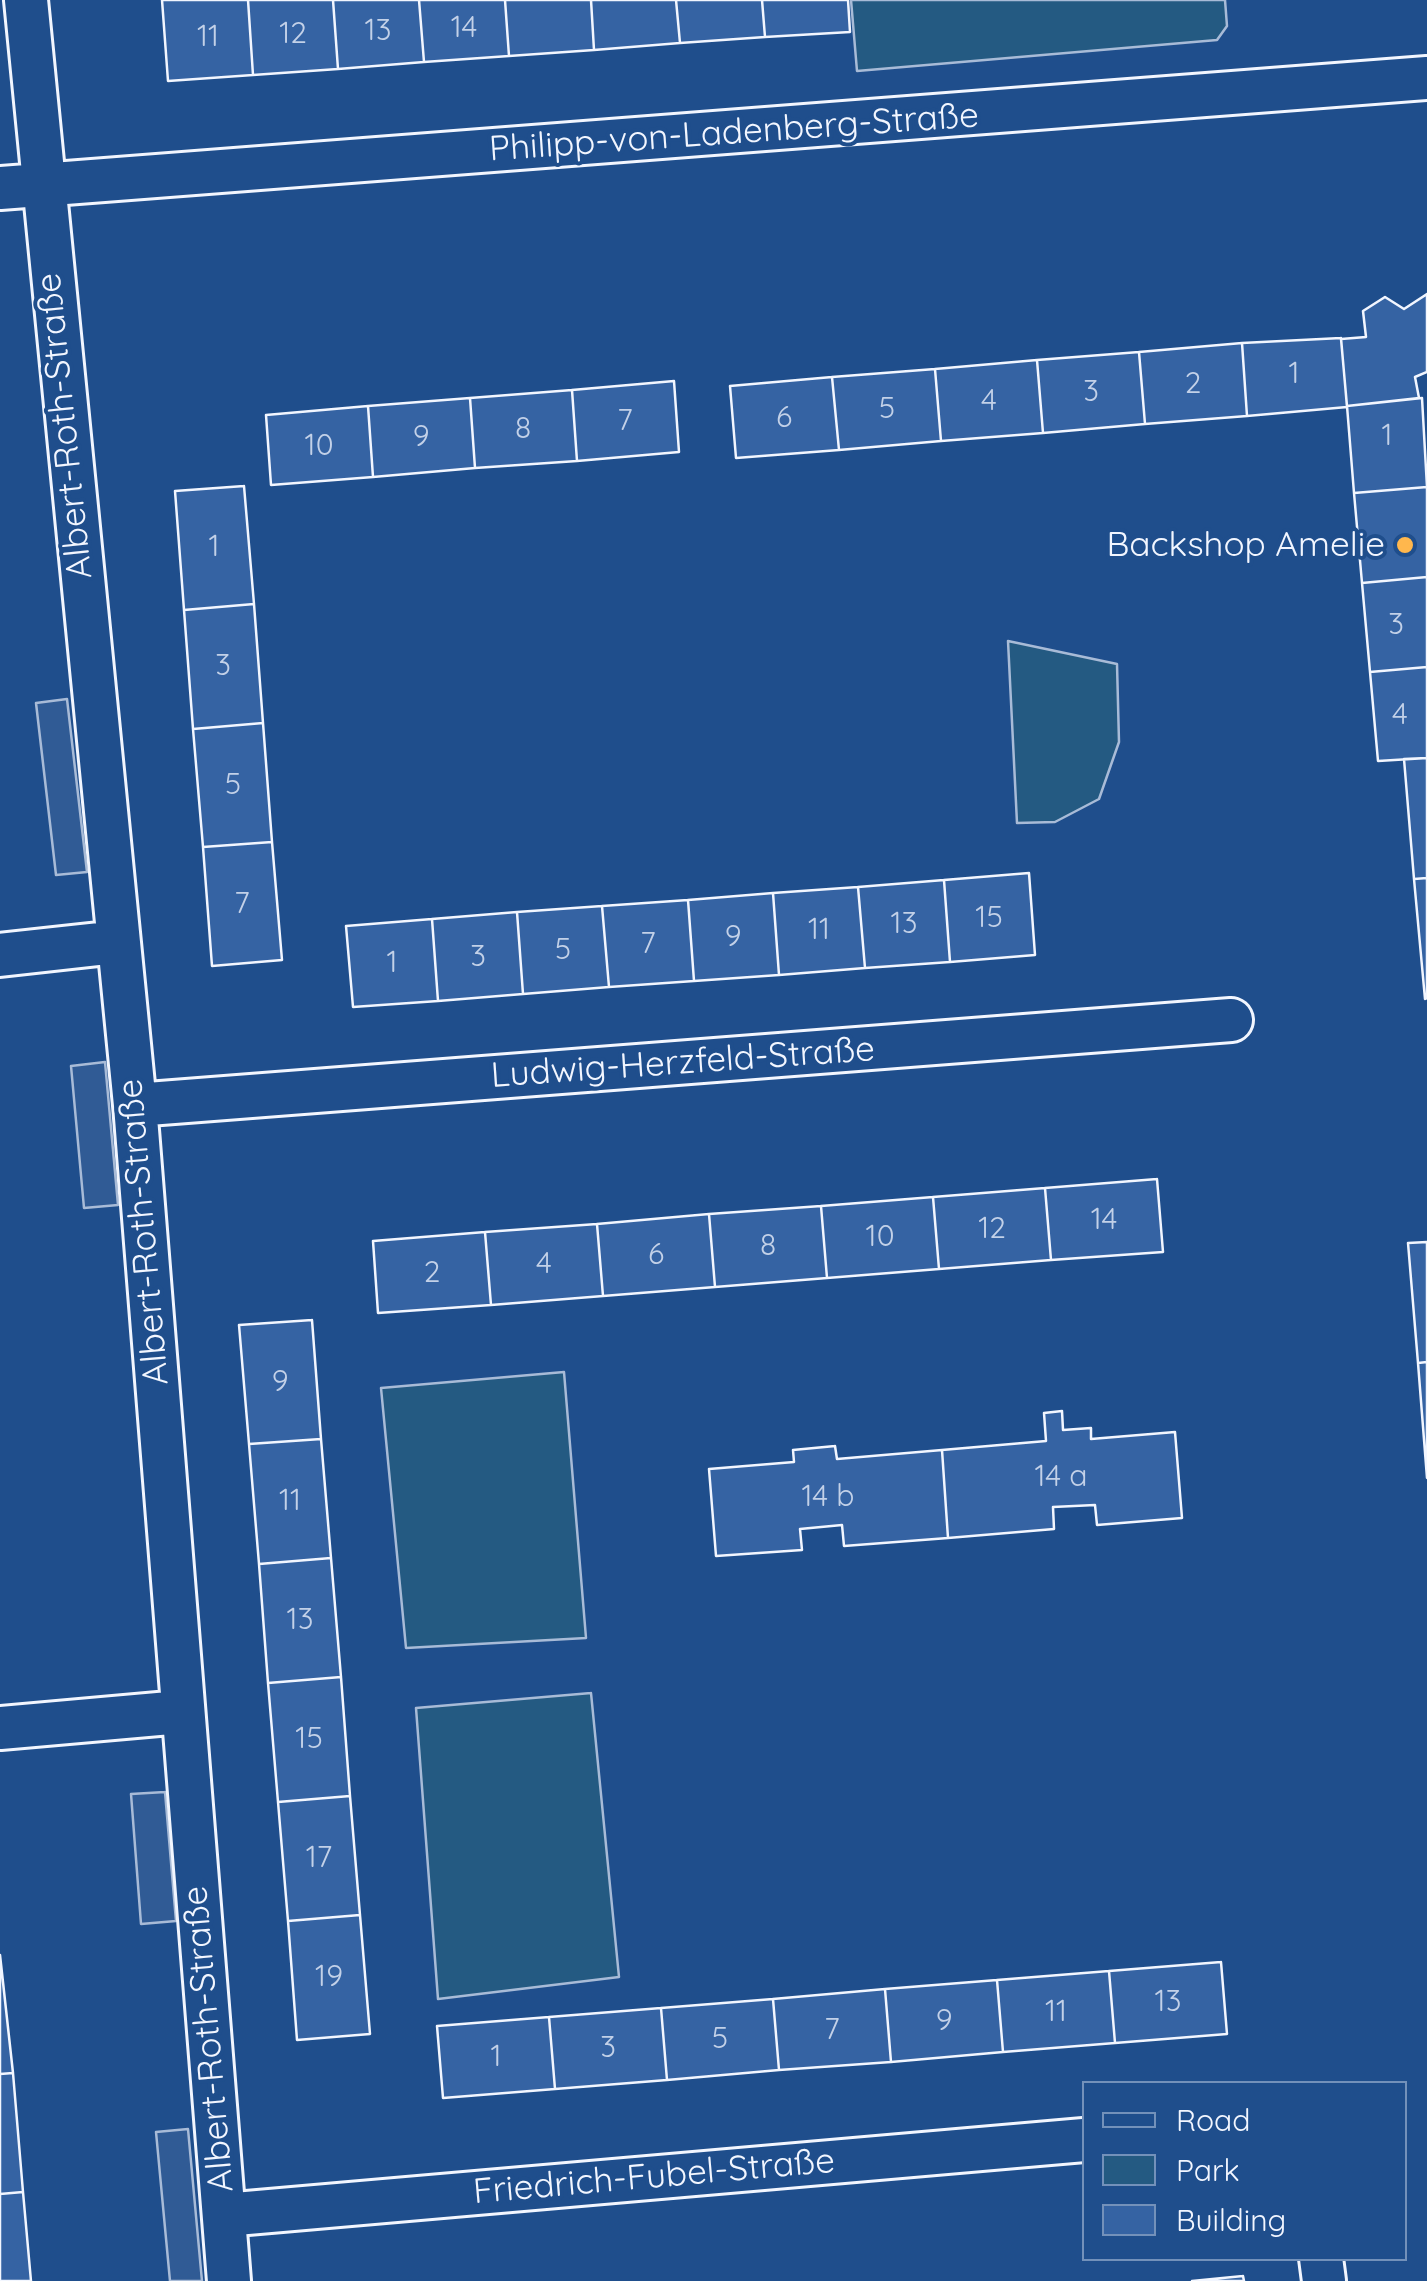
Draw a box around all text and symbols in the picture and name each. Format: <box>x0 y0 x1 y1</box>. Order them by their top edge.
house number: 14 <box>451 10 477 46</box>
house number: 13 <box>365 13 391 49</box>
house number: 12 <box>279 16 307 52</box>
house number: 11 <box>197 19 219 55</box>
street label: Philipp-von-Ladenberg-Straße <box>488 95 980 171</box>
street label: Albert-Roth-Straße <box>28 271 102 581</box>
house number: 1 <box>1288 356 1300 392</box>
house number: 2 <box>1185 366 1201 402</box>
house number: 3 <box>1083 374 1099 410</box>
house number: 4 <box>981 383 997 419</box>
house number: 5 <box>879 391 895 427</box>
house number: 6 <box>776 400 792 436</box>
house number: 7 <box>617 403 633 439</box>
house number: 8 <box>515 411 531 447</box>
house number: 1 <box>1381 418 1393 454</box>
house number: 9 <box>413 419 429 455</box>
house number: 10 <box>305 428 333 464</box>
place label: Backshop Amelie <box>1106 524 1385 566</box>
house number: 1 <box>208 529 220 565</box>
marker: Backshop Amelie <box>1394 534 1416 556</box>
house number: 3 <box>1388 607 1404 643</box>
house number: 3 <box>215 648 231 684</box>
house number: 4 <box>1392 697 1408 733</box>
house number: 5 <box>225 767 241 803</box>
house number: 7 <box>234 886 250 922</box>
house number: 15 <box>975 900 1003 936</box>
house number: 13 <box>891 906 917 942</box>
house number: 11 <box>808 912 830 948</box>
house number: 9 <box>725 919 741 955</box>
house number: 7 <box>640 926 656 962</box>
house number: 5 <box>555 932 571 968</box>
house number: 3 <box>470 939 486 975</box>
house number: 1 <box>386 945 398 981</box>
street label: Ludwig-Herzfeld-Straße <box>490 1029 876 1097</box>
street label: Albert-Roth-Straße <box>110 1077 178 1387</box>
house number: 14 <box>1091 1202 1117 1238</box>
house number: 12 <box>978 1211 1006 1247</box>
house number: 10 <box>866 1219 894 1255</box>
house number: 8 <box>760 1228 776 1264</box>
house number: 6 <box>648 1237 664 1273</box>
house number: 4 <box>536 1246 552 1282</box>
house number: 2 <box>424 1255 440 1291</box>
house number: 9 <box>272 1364 288 1400</box>
house number: 14 a <box>1035 1459 1087 1495</box>
house number: 14 b <box>802 1479 854 1515</box>
house number: 11 <box>279 1483 301 1519</box>
house number: 13 <box>287 1602 313 1638</box>
house number: 15 <box>295 1721 323 1757</box>
house number: 17 <box>306 1840 332 1876</box>
street label: Albert-Roth-Straße <box>175 1884 243 2194</box>
house number: 19 <box>315 1959 343 1995</box>
house number: 13 <box>1155 1984 1181 2020</box>
house number: 11 <box>1045 1994 1067 2030</box>
house number: 9 <box>936 2003 952 2039</box>
house number: 7 <box>824 2012 840 2048</box>
house number: 5 <box>712 2021 728 2057</box>
house number: 3 <box>600 2030 616 2066</box>
house number: 1 <box>490 2039 502 2075</box>
legend <box>1082 2081 1407 2261</box>
text: Road <box>1176 2101 1250 2139</box>
street label: Friedrich-Fubel-Straße <box>471 2140 837 2214</box>
text: Park <box>1176 2151 1240 2189</box>
text: Building <box>1176 2201 1286 2239</box>

